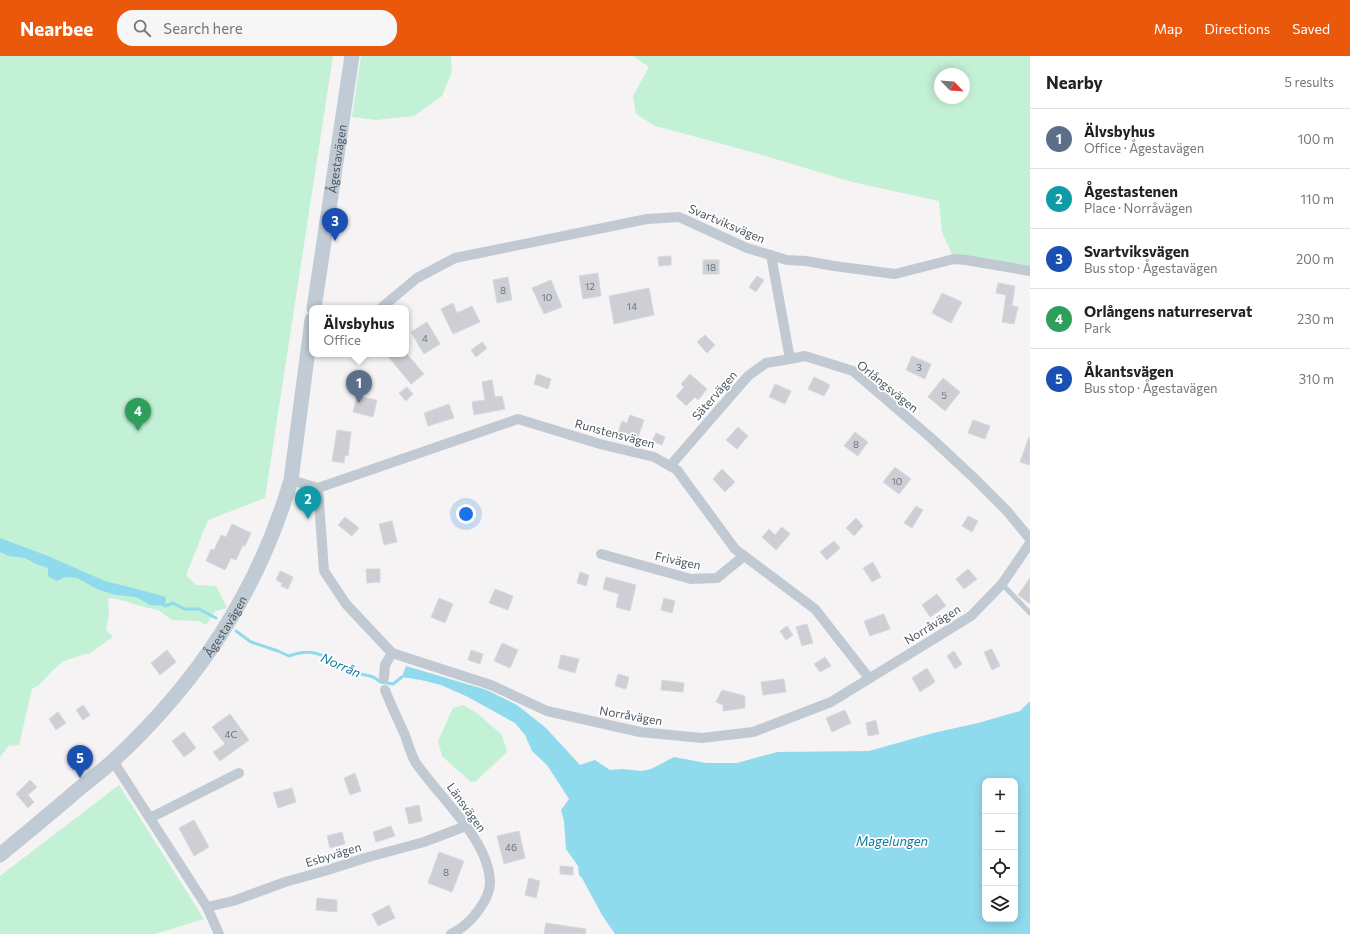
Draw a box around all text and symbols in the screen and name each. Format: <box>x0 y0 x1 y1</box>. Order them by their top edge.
search box <box>117 10 397 46</box>
text: Nearbee <box>20 17 93 40</box>
icon: search <box>131 17 153 39</box>
text: Search here <box>163 19 243 37</box>
text: Map <box>1154 20 1183 37</box>
text: Directions <box>1205 20 1270 37</box>
text: Saved <box>1292 20 1330 37</box>
north arrow <box>934 68 970 104</box>
text: Nearby <box>1046 72 1103 93</box>
text: 5 results <box>1284 74 1334 90</box>
text: Älvsbyhus <box>1084 122 1155 140</box>
street label: Ågestavägen <box>324 123 349 194</box>
text: 1 <box>1056 131 1062 147</box>
text: 100 m <box>1298 131 1334 147</box>
text: Office · Ågestavägen <box>1084 140 1204 156</box>
text: Ågestastenen <box>1084 182 1178 200</box>
text: 2 <box>1055 191 1063 207</box>
text: 110 m <box>1301 191 1334 207</box>
text: Place · Norråvägen <box>1084 200 1193 216</box>
street label: Svartviksvägen <box>687 201 767 245</box>
pin: 3 <box>322 208 348 241</box>
text: Svartviksvägen <box>1084 242 1189 260</box>
text: 3 <box>1055 251 1063 267</box>
text: 200 m <box>1296 251 1334 267</box>
text: Bus stop · Ågestavägen <box>1084 260 1218 276</box>
house number: 18 <box>706 261 716 273</box>
house number: 12 <box>585 280 595 292</box>
house number: 8 <box>500 284 506 296</box>
house number: 10 <box>542 291 552 303</box>
house number: 14 <box>627 300 637 312</box>
text: Orlångens naturreservat <box>1084 302 1252 320</box>
popup <box>309 305 409 357</box>
text: 4 <box>1055 311 1063 327</box>
text: 230 m <box>1297 311 1334 327</box>
text: Älvsbyhus <box>324 314 394 332</box>
text: Park <box>1084 320 1111 336</box>
text: Office <box>324 332 361 348</box>
house number: 4 <box>422 332 428 344</box>
street label: Orlångsvägen <box>855 357 921 415</box>
house number: 3 <box>916 361 922 373</box>
text: Åkantsvägen <box>1084 362 1174 380</box>
street label: Sätervägen <box>689 367 739 423</box>
pin: 1 <box>346 370 372 403</box>
text: 5 <box>1055 371 1063 387</box>
text: 310 m <box>1299 371 1334 387</box>
text: Bus stop · Ågestavägen <box>1084 380 1218 396</box>
house number: 5 <box>941 389 947 401</box>
pin: 4 <box>125 398 151 431</box>
street label: Runstensvägen <box>573 416 657 450</box>
house number: 8 <box>853 438 859 450</box>
house number: 10 <box>892 475 902 487</box>
pin: 2 <box>295 486 321 519</box>
your location <box>456 504 476 524</box>
street label: Frivägen <box>654 548 702 572</box>
street label: Ågestavägen <box>201 593 249 659</box>
street label: Norråvägen <box>901 601 963 647</box>
water label: Norrån <box>319 649 363 681</box>
street label: Norråvägen <box>598 703 664 727</box>
house number: 4C <box>225 728 238 740</box>
pin: 5 <box>67 745 93 778</box>
map controls <box>982 778 1018 922</box>
button: + <box>982 778 1018 814</box>
street label: Länsvägen <box>445 780 489 834</box>
button: − <box>982 814 1018 850</box>
water label: Magelungen <box>856 833 928 849</box>
street label: Esbyvägen <box>303 839 363 869</box>
house number: 46 <box>505 841 517 853</box>
button: locate <box>982 850 1018 886</box>
house number: 8 <box>443 866 449 878</box>
button: layers <box>982 886 1018 922</box>

